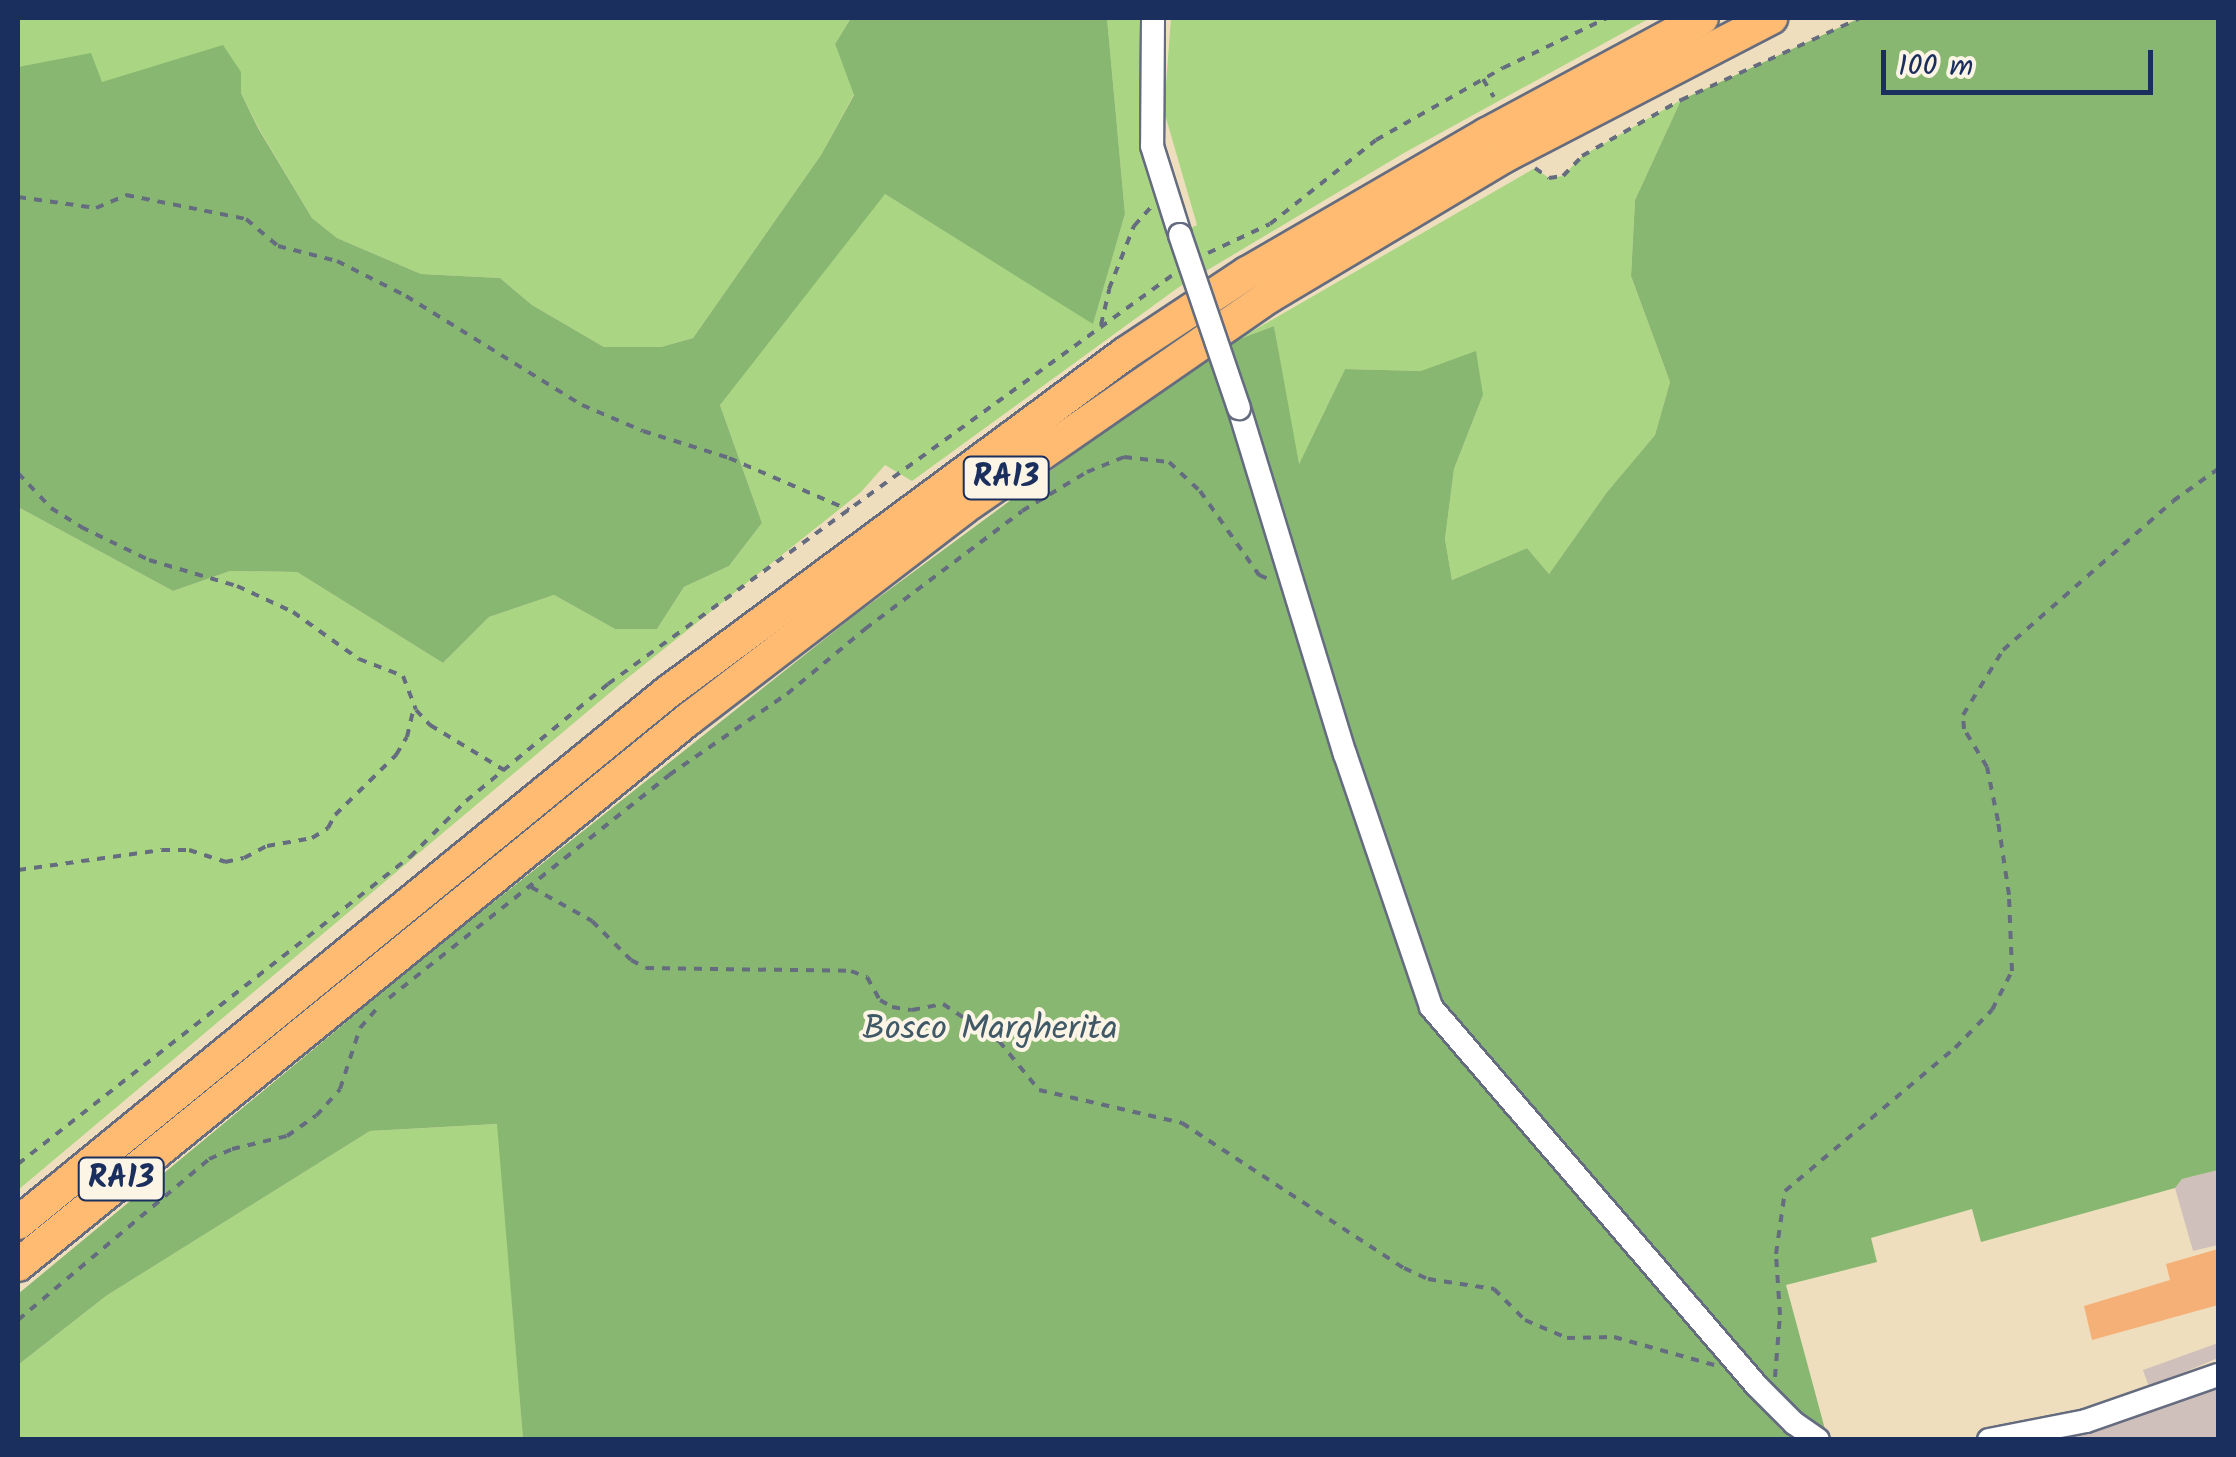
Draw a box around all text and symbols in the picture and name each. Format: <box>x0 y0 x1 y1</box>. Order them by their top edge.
scale bar <box>1886 30 2158 92</box>
text: 100 m <box>1898 43 1973 91</box>
road number: RA13 <box>961 451 1051 505</box>
park label: Bosco Margherita <box>862 1009 1118 1051</box>
road number: RA13 <box>76 1152 166 1206</box>

